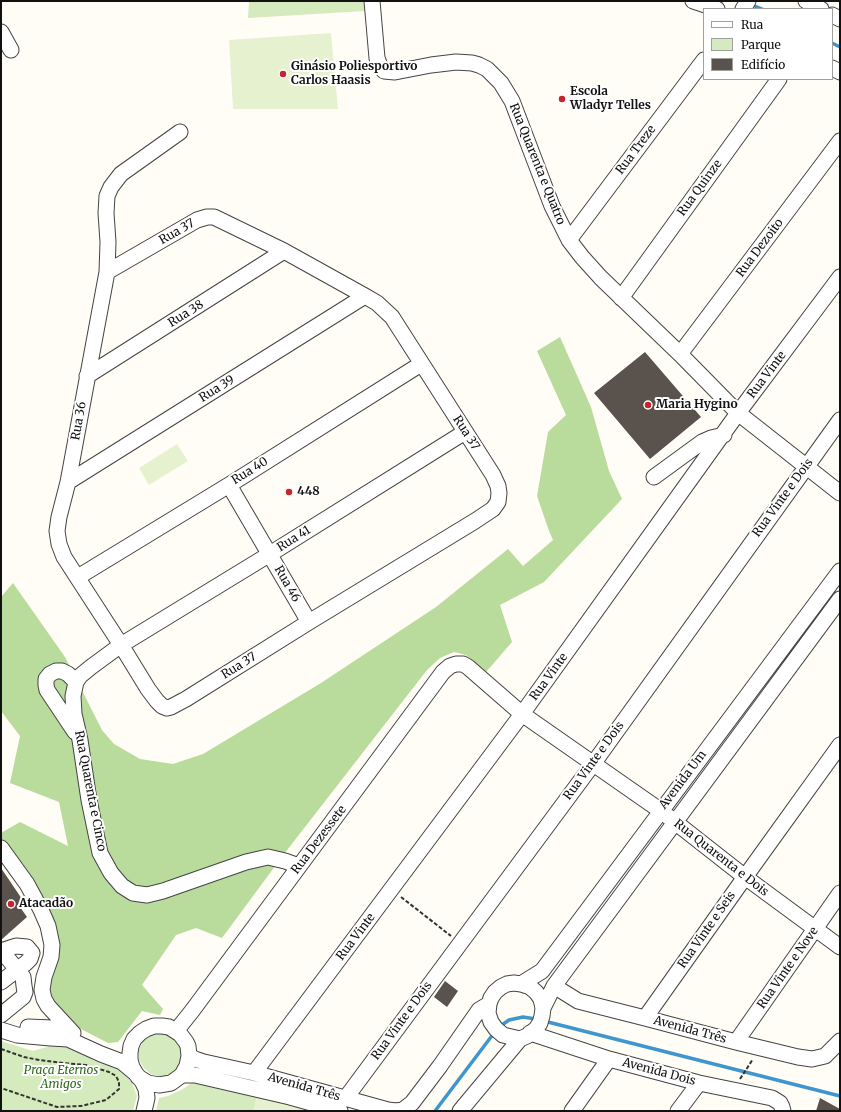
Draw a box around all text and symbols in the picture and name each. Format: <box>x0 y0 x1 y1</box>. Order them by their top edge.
legend <box>703 8 833 80</box>
text: Rua <box>741 17 763 32</box>
text: Parque <box>741 37 781 52</box>
text: Edifício <box>741 57 785 72</box>
place label: Ginásio Poliesportivo Carlos Haasis <box>291 60 418 88</box>
marker: Ginásio Poliesportivo Carlos Haasis <box>278 69 288 79</box>
place label: Escola Wladyr Telles <box>570 85 651 113</box>
marker: Escola Wladyr Telles <box>557 94 567 104</box>
street label: Rua Quarenta e Quatro <box>506 101 568 227</box>
street label: Rua Treze <box>613 123 659 177</box>
street label: Rua Quinze <box>675 157 725 219</box>
street label: Rua 37 <box>157 216 197 248</box>
street label: Rua Dezoito <box>733 216 787 280</box>
street label: Rua 38 <box>166 298 206 330</box>
street label: Rua Vinte <box>745 349 789 401</box>
street label: Rua 39 <box>197 373 237 405</box>
place label: Maria Hygino <box>656 398 738 412</box>
marker: Maria Hygino <box>643 400 653 410</box>
street label: Rua 36 <box>69 401 89 441</box>
street label: Rua 37 <box>450 413 482 453</box>
street label: Rua 40 <box>229 454 271 488</box>
street label: Rua Vinte e Dois <box>750 456 816 540</box>
place label: 448 <box>297 485 320 499</box>
marker: 448 <box>284 487 294 497</box>
street label: Rua 41 <box>275 523 313 555</box>
street label: Rua 46 <box>271 563 303 605</box>
street label: Rua 37 <box>219 650 259 682</box>
street label: Rua Vinte <box>527 650 571 704</box>
street label: Rua Vinte e Dois <box>561 719 627 803</box>
street label: Rua Quarenta e Cinco <box>71 729 109 853</box>
street label: Avenida Um <box>656 748 710 812</box>
street label: Rua Dezessete <box>289 803 349 877</box>
street label: Rua Quarenta e Dois <box>671 817 771 899</box>
street label: Rua Vinte e Seis <box>675 889 739 971</box>
place label: Atacadão <box>19 897 73 911</box>
marker: Atacadão <box>6 899 16 909</box>
street label: Rua Vinte <box>334 911 378 963</box>
street label: Rua Vinte e Nove <box>754 924 822 1012</box>
street label: Rua Vinte e Dois <box>369 979 435 1063</box>
street label: Avenida Três <box>652 1013 728 1047</box>
street label: Avenida Dois <box>621 1055 697 1089</box>
park label: Praça Eternos Amigos <box>24 1064 98 1092</box>
street label: Avenida Três <box>266 1070 342 1104</box>

